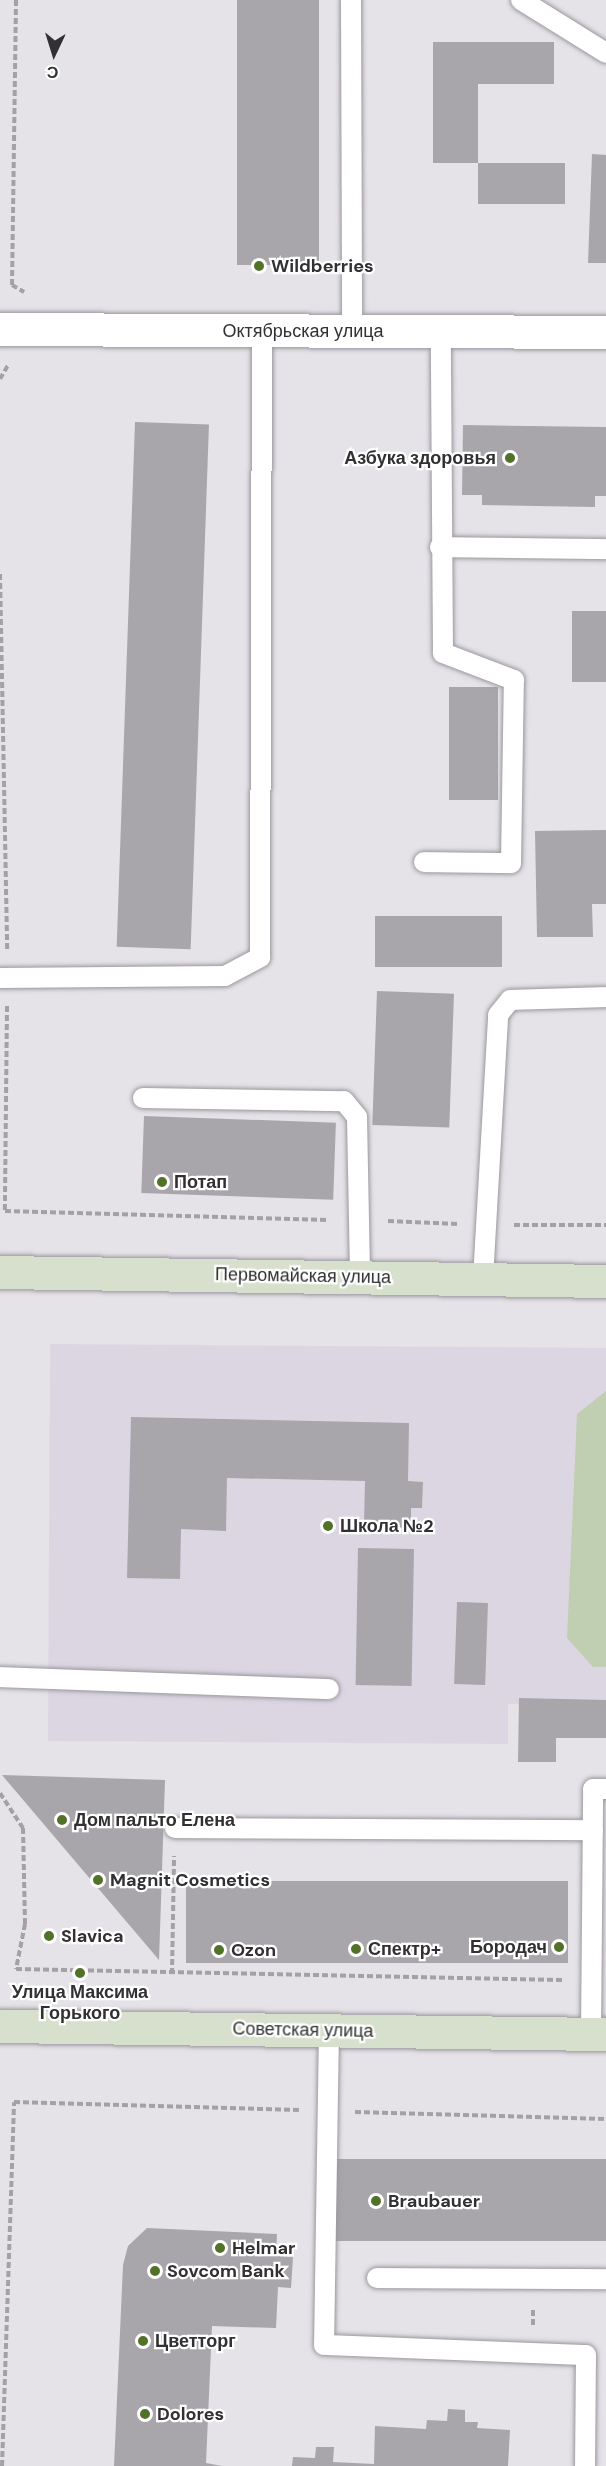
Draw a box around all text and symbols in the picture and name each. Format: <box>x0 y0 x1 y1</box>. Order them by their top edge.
north arrow <box>24 24 84 84</box>
text: С <box>46 62 59 83</box>
place label: Wildberries <box>271 255 374 277</box>
marker: Wildberries <box>252 259 266 273</box>
street label: Октябрьская улица <box>222 320 384 342</box>
place label: Азбука здоровья <box>344 447 496 469</box>
marker: Азбука здоровья <box>501 449 519 467</box>
place label: Потап <box>174 1171 227 1193</box>
marker: Потап <box>155 1175 169 1189</box>
street label: Первомайская улица <box>215 1264 391 1288</box>
place label: Школа №2 <box>340 1515 434 1537</box>
marker: Школа №2 <box>321 1519 335 1533</box>
place label: Дом пальто Елена <box>74 1809 235 1831</box>
marker: Дом пальто Елена <box>55 1813 69 1827</box>
place label: Magnit Cosmetics <box>110 1869 270 1891</box>
marker: Magnit Cosmetics <box>91 1873 105 1887</box>
place label: Slavica <box>61 1925 124 1947</box>
marker: Slavica <box>42 1929 56 1943</box>
place label: Бородач <box>470 1936 547 1958</box>
place label: Спектр+ <box>368 1938 441 1960</box>
place label: Ozon <box>231 1939 276 1961</box>
marker: Бородач <box>552 1940 566 1954</box>
marker: Спектр+ <box>349 1942 363 1956</box>
marker: Ozon <box>212 1943 226 1957</box>
marker: Улица Максима Горького <box>73 1966 87 1980</box>
place label: Улица Максима Горького <box>12 1982 148 2024</box>
street label: Советская улица <box>232 2018 374 2042</box>
place label: Braubauer <box>388 2190 480 2212</box>
marker: Braubauer <box>369 2194 383 2208</box>
place label: Helmar <box>232 2237 295 2259</box>
marker: Helmar <box>213 2241 227 2255</box>
place label: Sovcom Bank <box>167 2260 285 2282</box>
marker: Sovcom Bank <box>148 2264 162 2278</box>
place label: Цветторг <box>155 2330 236 2352</box>
marker: Цветторг <box>136 2334 150 2348</box>
place label: Dolores <box>157 2403 224 2425</box>
marker: Dolores <box>138 2407 152 2421</box>

